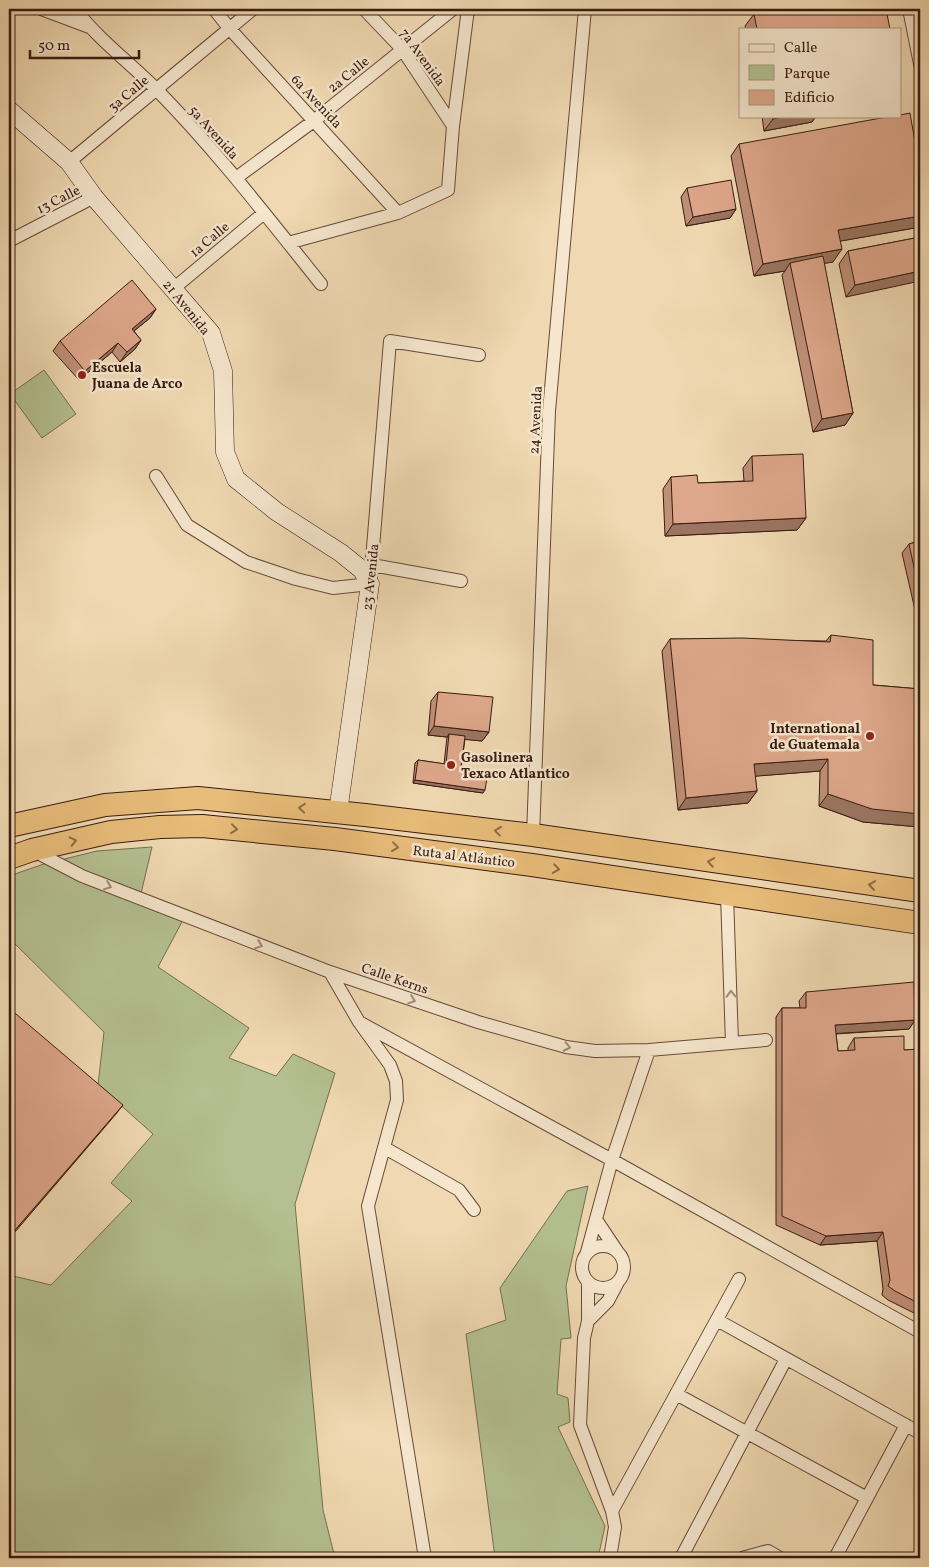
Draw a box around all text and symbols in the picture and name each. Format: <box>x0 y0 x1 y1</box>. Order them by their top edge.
street label: 7a Avenida <box>394 25 449 91</box>
scale bar <box>30 28 139 60</box>
legend <box>739 28 902 118</box>
text: 50 m <box>38 36 70 57</box>
text: Calle <box>784 38 817 59</box>
street label: 2a Calle <box>324 52 374 98</box>
text: Parque <box>784 64 830 85</box>
street label: 3a Calle <box>104 71 154 117</box>
street label: 6a Avenida <box>286 71 346 133</box>
text: Edificio <box>784 88 835 109</box>
street label: 5a Avenida <box>183 102 242 164</box>
street label: 13 Calle <box>34 181 84 219</box>
street label: 1a Calle <box>186 218 234 262</box>
street label: 21 Avenida <box>158 276 214 340</box>
place label: Escuela Juana de Arco <box>91 359 182 394</box>
marker: Escuela Juana de Arco <box>76 369 88 381</box>
street label: 24 Avenida <box>525 385 548 455</box>
street label: 23 Avenida <box>359 543 384 612</box>
place label: International de Guatemala <box>770 720 860 755</box>
marker: International de Guatemala <box>864 730 876 742</box>
place label: Gasolinera Texaco Atlantico <box>461 749 570 784</box>
marker: Gasolinera Texaco Atlantico <box>445 759 457 771</box>
one-way arrow <box>298 803 306 814</box>
one-way arrow <box>230 823 238 834</box>
one-way arrow <box>494 826 502 837</box>
one-way arrow <box>68 836 77 847</box>
one-way arrow <box>392 841 400 852</box>
street label: Ruta al Atlántico <box>412 842 516 873</box>
one-way arrow <box>707 857 715 867</box>
one-way arrow <box>553 863 561 874</box>
one-way arrow <box>103 880 111 890</box>
one-way arrow <box>868 880 876 891</box>
one-way arrow <box>254 938 263 949</box>
street label: Calle Kerns <box>358 959 431 1000</box>
one-way arrow <box>726 990 736 998</box>
one-way arrow <box>407 994 415 1004</box>
one-way arrow <box>563 1041 572 1051</box>

